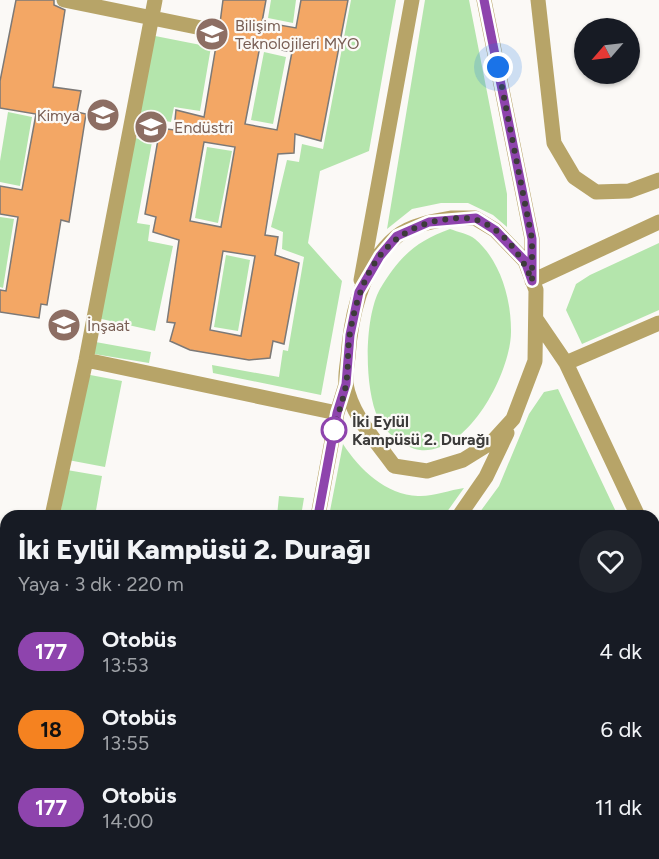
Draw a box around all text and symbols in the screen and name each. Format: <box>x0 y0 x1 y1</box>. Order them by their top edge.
school or university icon: Bilişim Teknolojileri MYO <box>194 16 230 52</box>
place label: Bilişim Teknolojileri MYO <box>235 16 359 53</box>
north arrow <box>574 18 640 84</box>
map controls <box>574 18 640 84</box>
your location <box>483 52 513 82</box>
school or university icon: Kimya <box>85 97 121 133</box>
place label: Kimya <box>37 106 80 125</box>
school or university icon: Endüstri <box>133 109 169 145</box>
place label: Endüstri <box>174 118 233 137</box>
school or university icon: İnşaat <box>46 307 82 343</box>
place label: İnşaat <box>87 316 130 335</box>
place label: İki Eylül Kampüsü 2. Durağı <box>352 412 489 449</box>
marker: İki Eylül Kampüsü 2. Durağı <box>321 417 347 443</box>
button: heart <box>579 530 642 593</box>
text: İki Eylül Kampüsü 2. Durağı <box>18 532 371 566</box>
text: Yaya · 3 dk · 220 m <box>18 572 184 596</box>
text: Otobüs <box>102 626 177 653</box>
text: 4 dk <box>599 638 642 665</box>
text: 177 <box>35 639 67 664</box>
text: 13:53 <box>102 653 149 677</box>
text: Otobüs <box>102 704 177 731</box>
text: 6 dk <box>601 716 642 743</box>
text: 18 <box>40 717 62 742</box>
text: 13:55 <box>102 731 149 755</box>
text: Otobüs <box>102 782 177 809</box>
text: 11 dk <box>595 794 642 821</box>
text: 177 <box>35 795 67 820</box>
text: 14:00 <box>102 809 153 833</box>

